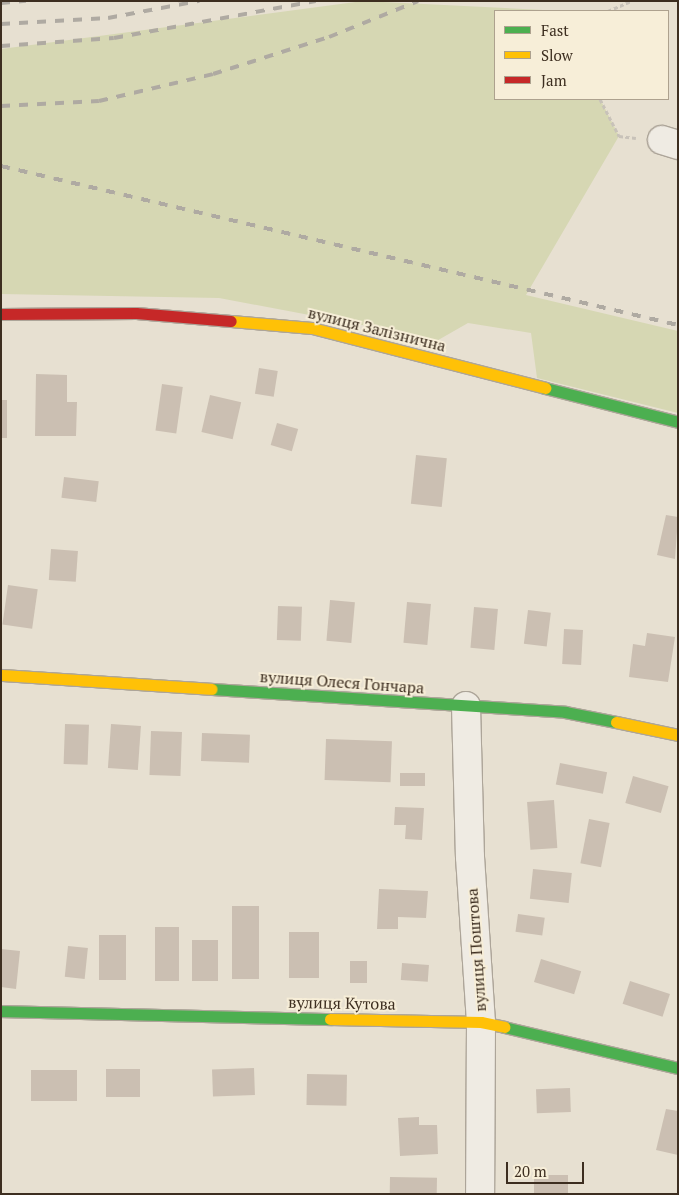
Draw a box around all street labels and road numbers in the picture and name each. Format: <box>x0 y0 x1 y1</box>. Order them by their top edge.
street label: вулиця Залізнична <box>306 303 448 355</box>
street label: вулиця Олеся Гончара <box>259 667 425 697</box>
street label: вулиця Поштова <box>462 888 490 1012</box>
street label: вулиця Кутова <box>288 992 396 1014</box>

